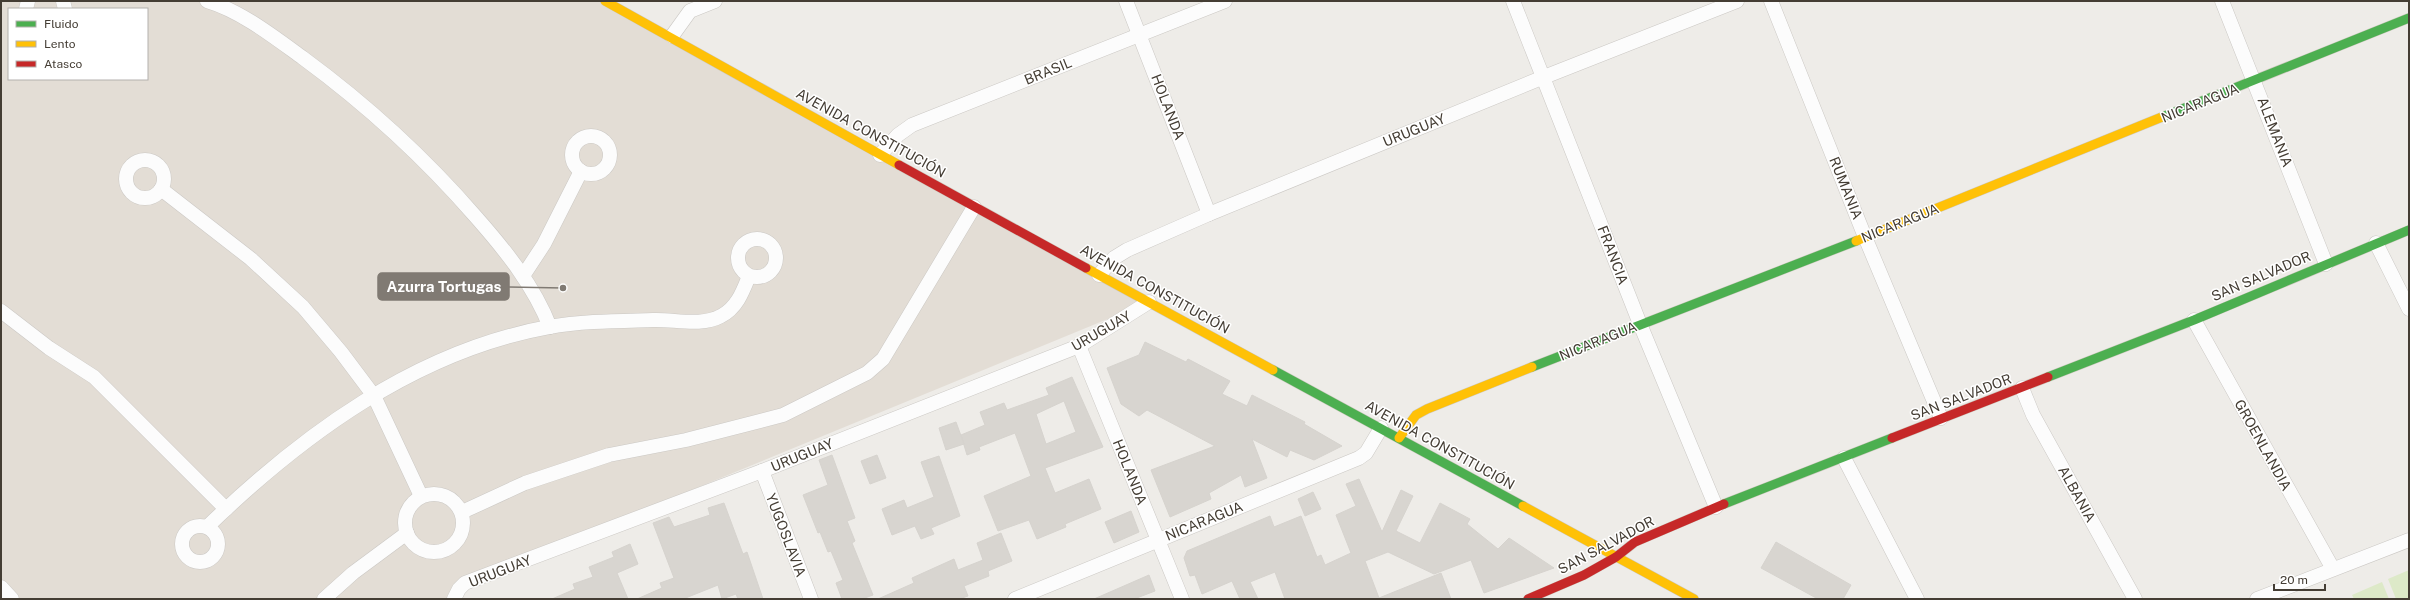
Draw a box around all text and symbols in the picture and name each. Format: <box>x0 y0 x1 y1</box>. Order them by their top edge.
legend <box>8 8 148 80</box>
text: Fluido <box>44 17 79 31</box>
text: Lento <box>44 37 76 51</box>
street label: BRASIL <box>1022 54 1074 88</box>
text: Atasco <box>44 57 83 71</box>
street label: HOLANDA <box>1148 72 1188 142</box>
street label: NICARAGUA <box>2159 80 2241 126</box>
street label: AVENIDA CONSTITUCIÓN <box>794 83 949 181</box>
street label: ALEMANIA <box>2254 95 2296 169</box>
street label: URUGUAY <box>1380 110 1448 150</box>
street label: RUMANIA <box>1826 154 1866 222</box>
street label: NICARAGUA <box>1859 200 1941 246</box>
street label: FRANCIA <box>1594 223 1632 287</box>
street label: AVENIDA CONSTITUCIÓN <box>1078 239 1233 337</box>
street label: SAN SALVADOR <box>2209 248 2313 304</box>
callout: Azurra Tortugas <box>378 273 509 300</box>
text: Azurra Tortugas <box>387 278 502 295</box>
street label: URUGUAY <box>1069 307 1134 354</box>
street label: NICARAGUA <box>1557 318 1639 364</box>
street label: SAN SALVADOR <box>1908 370 2014 424</box>
street label: AVENIDA CONSTITUCIÓN <box>1363 395 1518 493</box>
street label: GROENLANDIA <box>2231 397 2295 493</box>
street label: URUGUAY <box>768 435 836 475</box>
street label: HOLANDA <box>1110 437 1150 507</box>
street label: ALBANIA <box>2055 463 2099 525</box>
street label: YUGOSLAVIA <box>763 491 809 579</box>
street label: NICARAGUA <box>1163 498 1245 544</box>
street label: SAN SALVADOR <box>1555 513 1657 577</box>
street label: URUGUAY <box>466 552 534 590</box>
scale bar <box>2274 566 2325 592</box>
text: 20 m <box>2280 573 2308 587</box>

